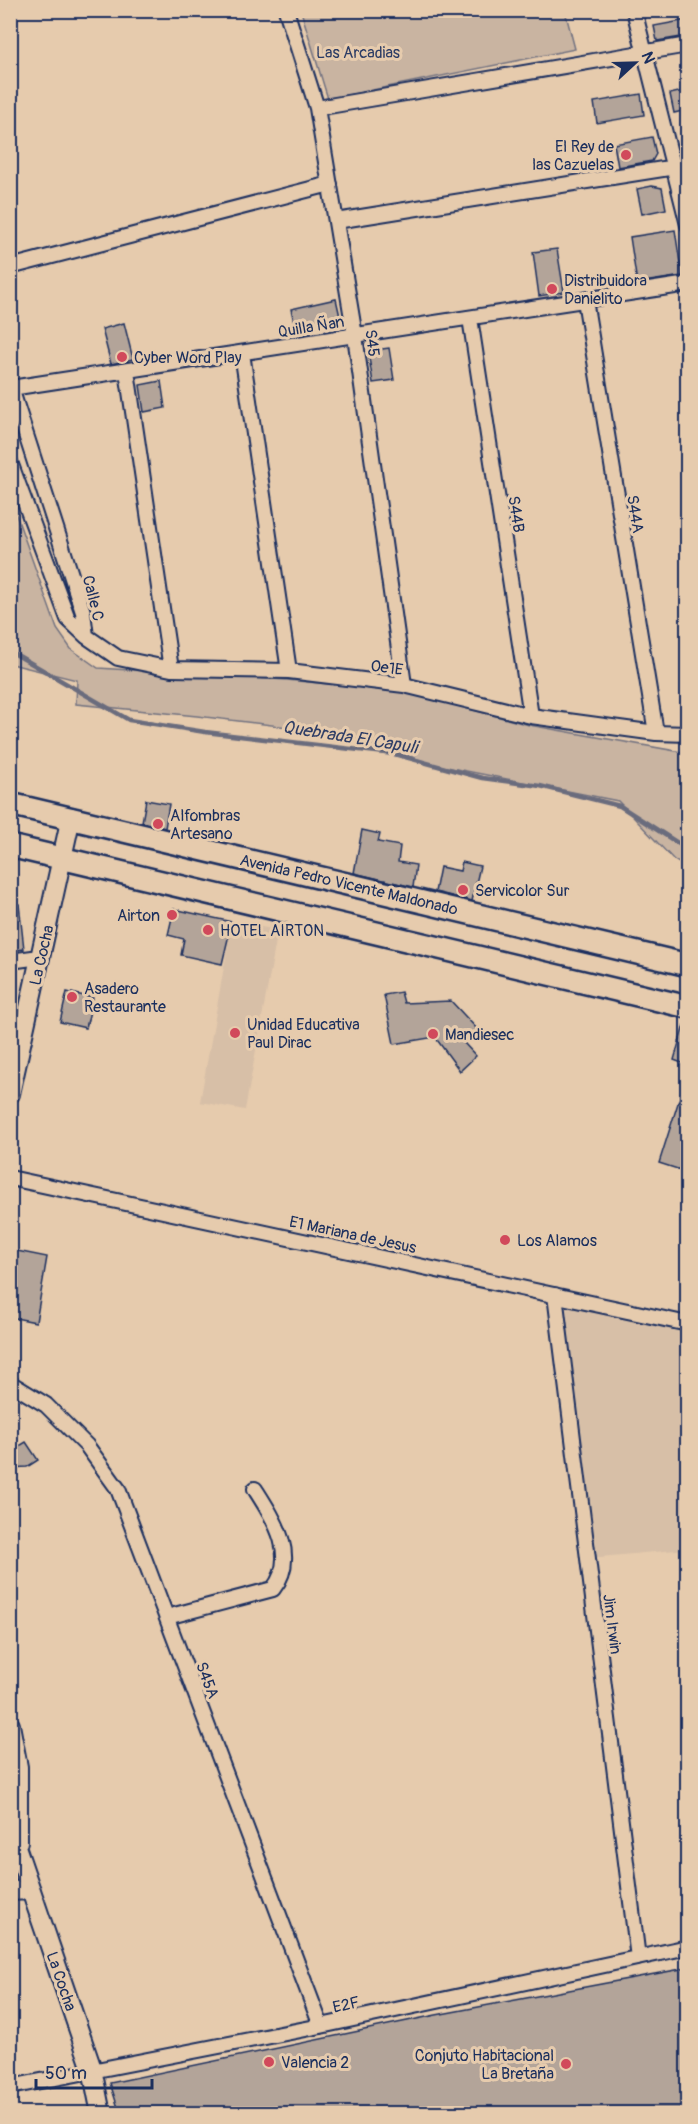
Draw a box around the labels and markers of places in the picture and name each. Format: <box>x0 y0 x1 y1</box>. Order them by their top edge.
place label: El Rey de las Cazuelas <box>532 137 614 175</box>
marker: El Rey de las Cazuelas <box>619 148 633 162</box>
place label: Distribuidora Danielito <box>564 271 647 309</box>
marker: Distribuidora Danielito <box>545 282 559 296</box>
place label: Cyber Word Play <box>134 348 242 368</box>
marker: Cyber Word Play <box>115 350 129 364</box>
place label: Alfombras Artesano <box>170 806 240 844</box>
marker: Alfombras Artesano <box>151 817 165 831</box>
place label: Servicolor Sur <box>475 881 570 901</box>
marker: Servicolor Sur <box>456 883 470 897</box>
place label: Airton <box>117 906 160 926</box>
marker: Airton <box>165 908 179 922</box>
place label: HOTEL AIRTON <box>220 921 324 941</box>
marker: HOTEL AIRTON <box>201 923 215 937</box>
place label: Asadero Restaurante <box>84 979 166 1017</box>
marker: Asadero Restaurante <box>65 990 79 1004</box>
place label: Unidad Educativa Paul Dirac <box>247 1015 360 1053</box>
place label: Mandiesec <box>445 1025 514 1045</box>
marker: Unidad Educativa Paul Dirac <box>228 1026 242 1040</box>
marker: Mandiesec <box>426 1027 440 1041</box>
place label: Los Alamos <box>517 1231 597 1251</box>
marker: Los Alamos <box>498 1233 512 1247</box>
place label: Conjuto Habitacional La Bretaña <box>415 2046 554 2084</box>
place label: Valencia 2 <box>281 2053 349 2073</box>
marker: Valencia 2 <box>262 2055 276 2069</box>
marker: Conjuto Habitacional La Bretaña <box>559 2057 573 2071</box>

